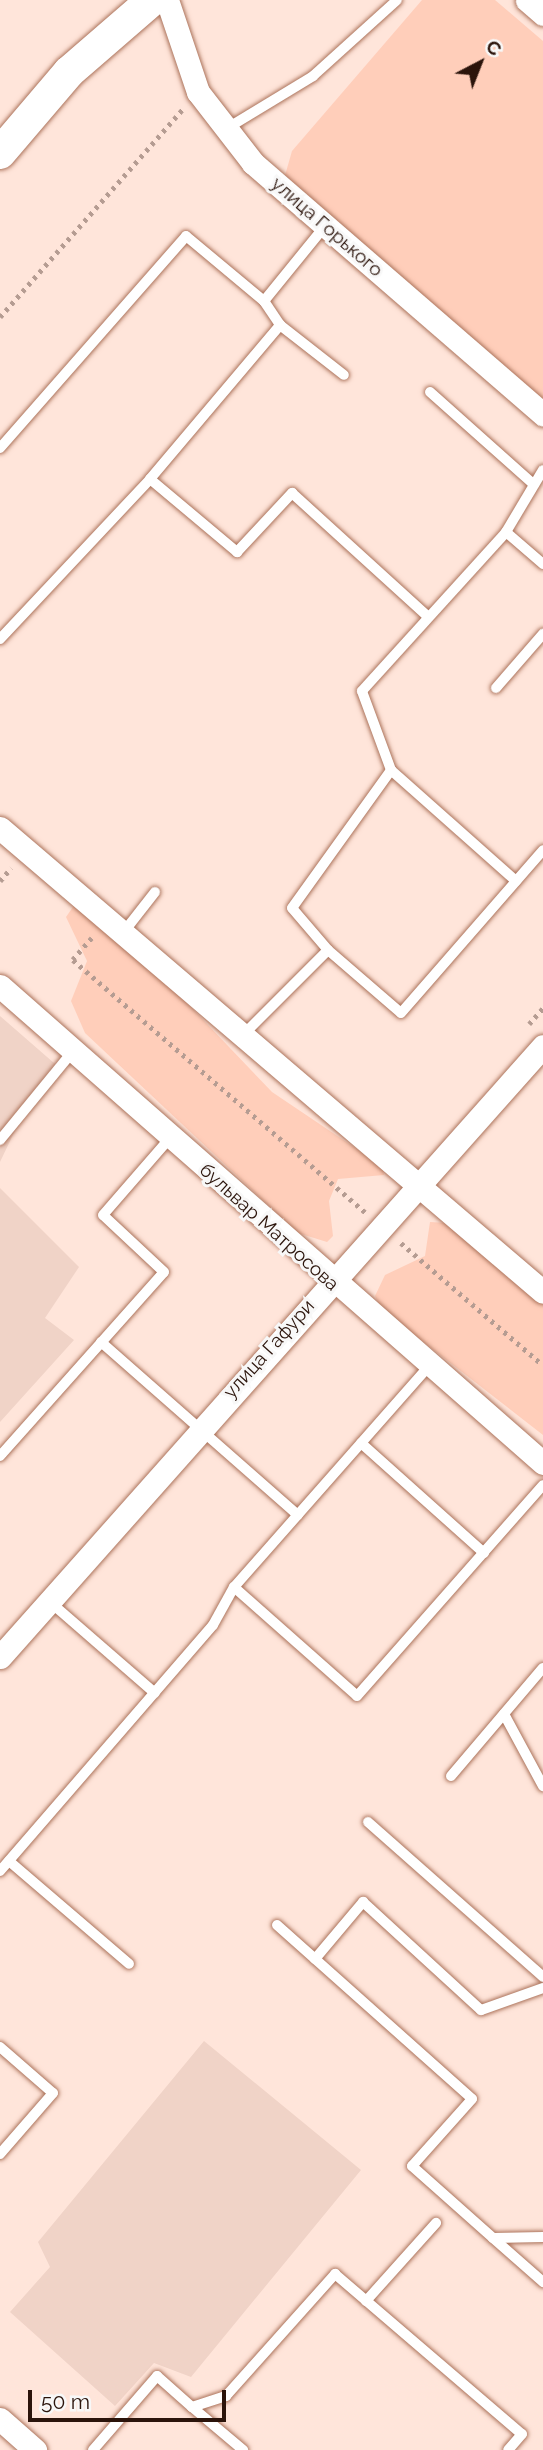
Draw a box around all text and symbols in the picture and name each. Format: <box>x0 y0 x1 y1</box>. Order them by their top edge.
north arrow <box>445 28 515 98</box>
text: С <box>482 35 506 60</box>
street label: улица Горького <box>267 172 387 282</box>
street label: бульвар Матросова <box>195 1158 343 1296</box>
street label: улица Гафури <box>219 1295 319 1403</box>
scale bar <box>32 2376 229 2420</box>
text: 50 m <box>41 2389 90 2414</box>

